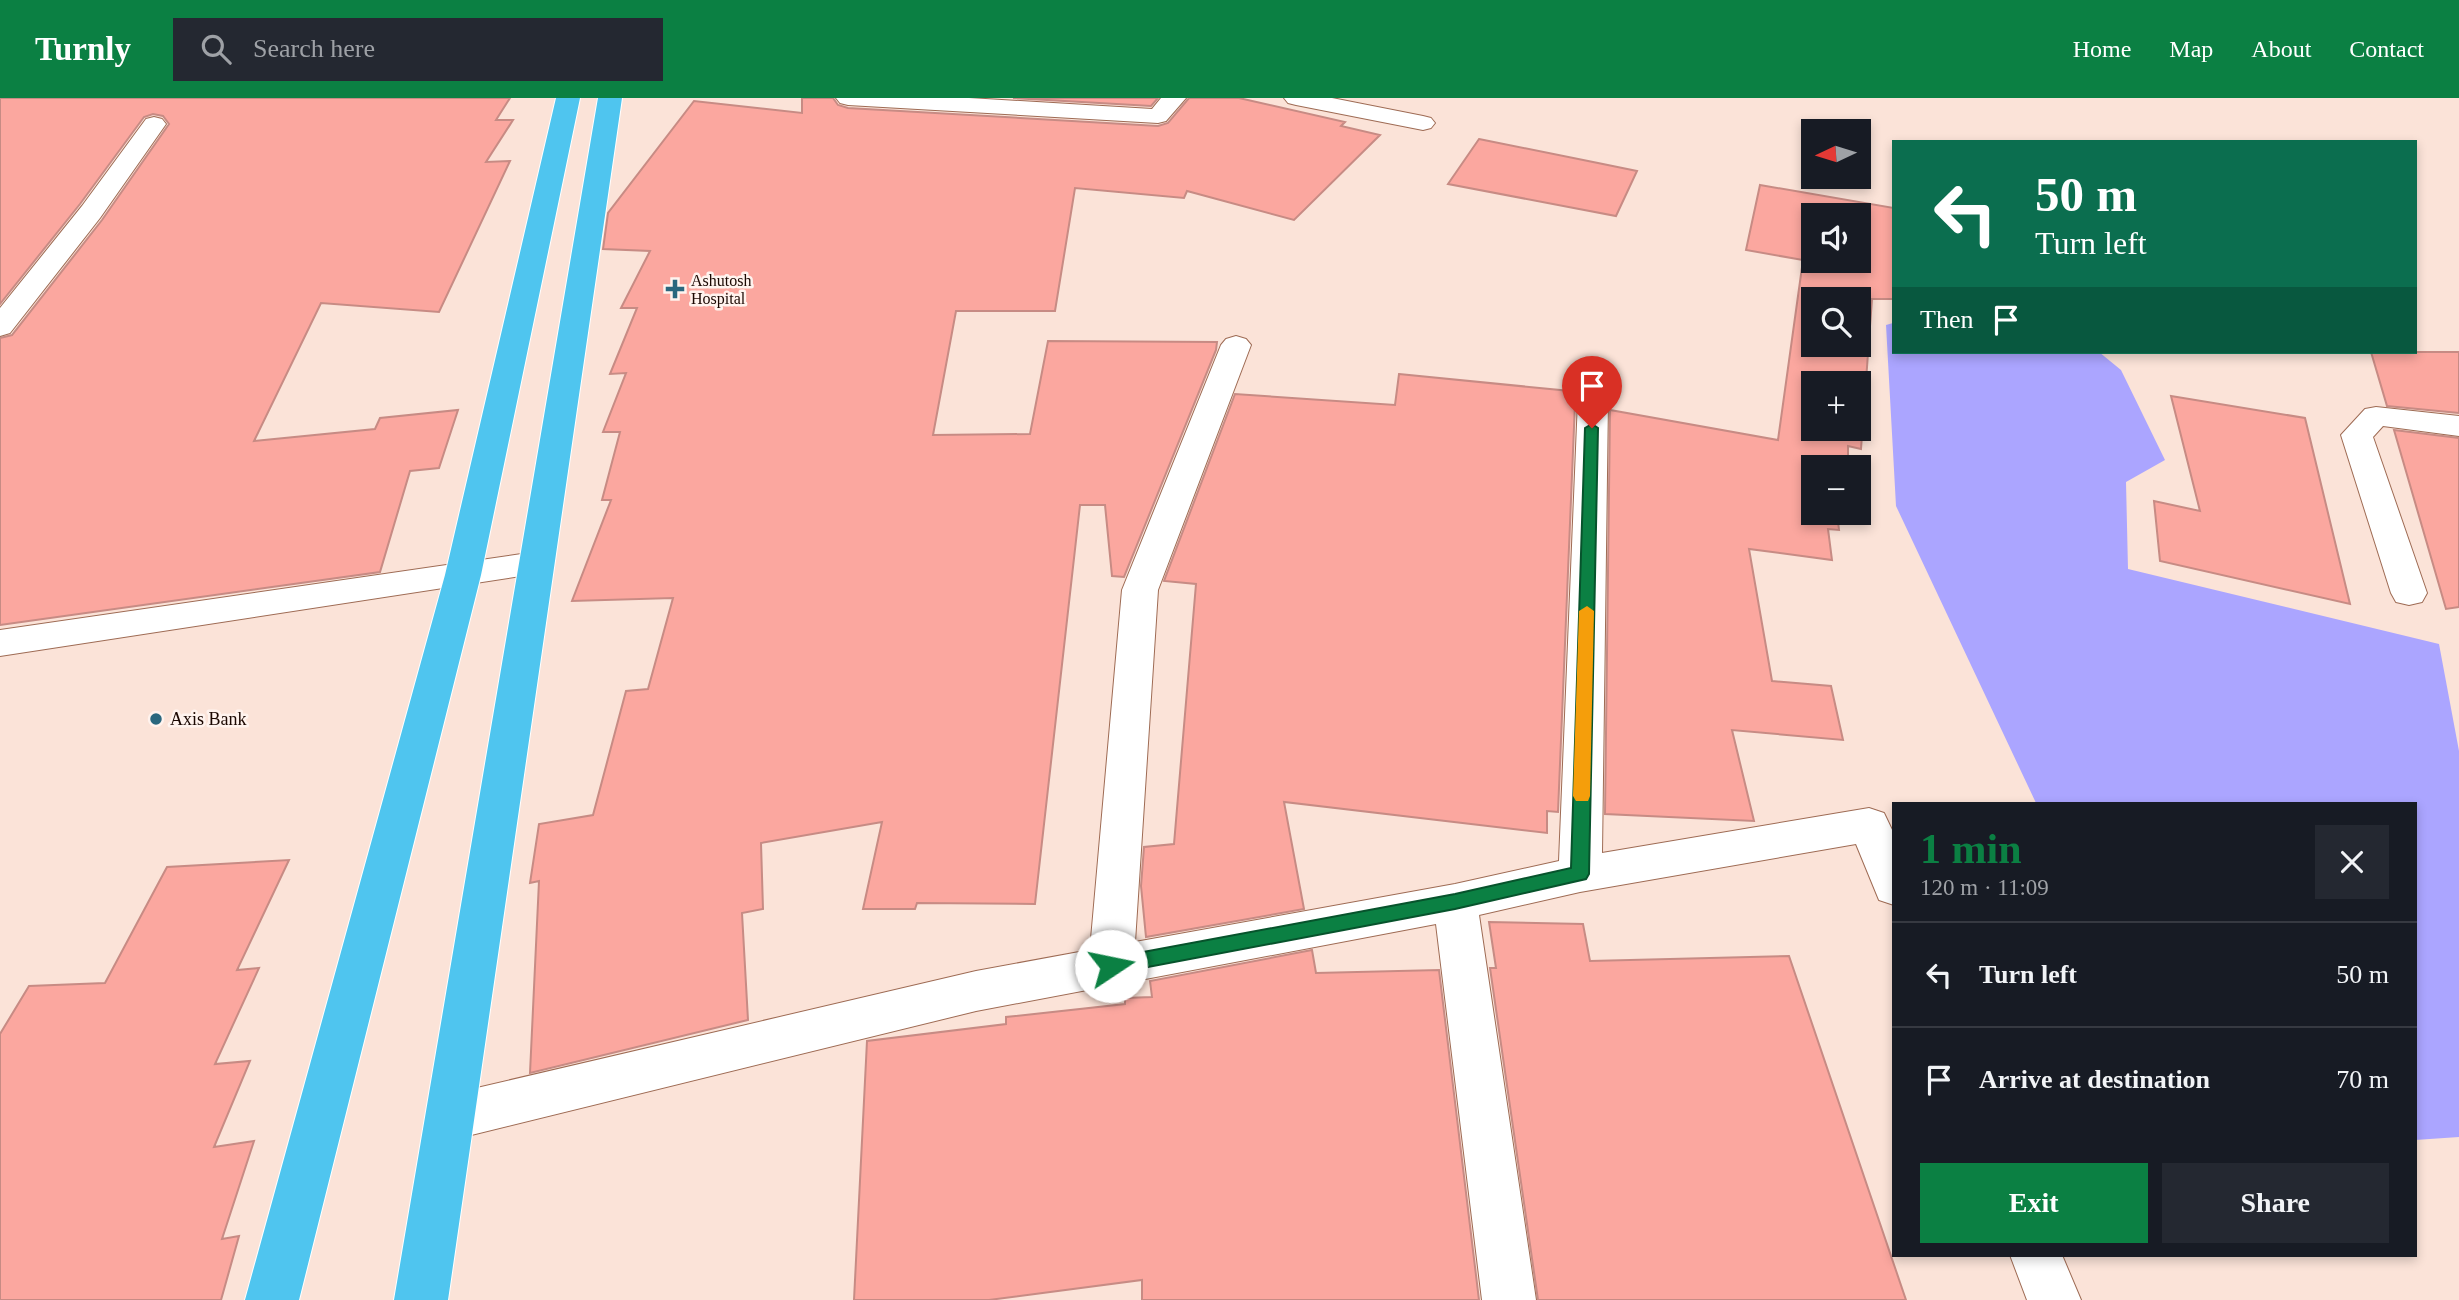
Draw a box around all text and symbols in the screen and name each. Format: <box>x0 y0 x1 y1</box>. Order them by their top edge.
search box <box>173 18 663 81</box>
icon: search <box>197 30 235 68</box>
text: Turnly <box>35 31 131 67</box>
text: Search here <box>253 34 375 63</box>
text: Home <box>2073 36 2131 62</box>
text: Map <box>2169 36 2213 62</box>
text: About <box>2251 36 2311 62</box>
text: Contact <box>2349 36 2424 62</box>
north arrow <box>1801 119 1871 189</box>
map controls <box>1801 119 1871 525</box>
text: 50 m <box>2035 167 2137 222</box>
icon: left <box>1920 168 2011 259</box>
button: sound <box>1801 203 1871 273</box>
text: Turn left <box>2035 225 2147 261</box>
place label: Ashutosh Hospital <box>691 272 751 308</box>
marker: Ashutosh Hospital <box>665 279 685 299</box>
button: search <box>1801 287 1871 357</box>
icon: arrive <box>1987 301 2025 339</box>
text: Then <box>1920 305 1973 334</box>
pin <box>1562 356 1622 428</box>
icon: arrive <box>1573 367 1611 405</box>
button: + <box>1801 371 1871 441</box>
button: − <box>1801 455 1871 525</box>
place label: Axis Bank <box>170 709 247 729</box>
marker: Axis Bank <box>148 711 164 727</box>
button: close <box>2315 825 2389 899</box>
text: 1 min <box>1920 826 2022 872</box>
text: 120 m · 11:09 <box>1920 875 2049 900</box>
position arrow <box>1074 929 1148 1003</box>
icon: left <box>1920 956 1958 994</box>
text: Turn left <box>1979 960 2077 989</box>
text: 50 m <box>2336 960 2389 989</box>
icon: arrive <box>1920 1061 1958 1099</box>
text: Arrive at destination <box>1979 1065 2210 1094</box>
text: 70 m <box>2336 1065 2389 1094</box>
button: Exit <box>1920 1163 2148 1243</box>
button: Share <box>2162 1163 2389 1243</box>

